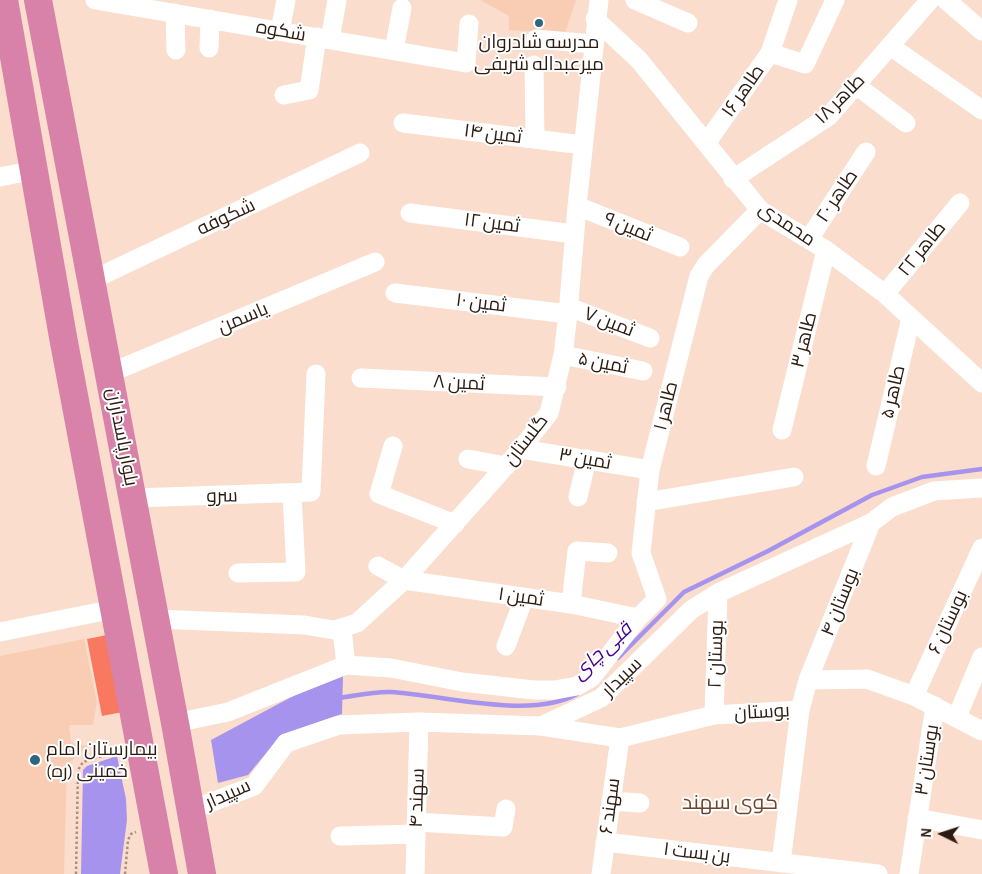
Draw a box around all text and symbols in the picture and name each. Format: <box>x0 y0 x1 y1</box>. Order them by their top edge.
street label: شکوه <box>254 15 308 47</box>
marker: مدرسه شادروان میرعبداله شریفی <box>533 17 545 29</box>
place label: مدرسه شادروان میرعبداله شریفی <box>474 31 604 75</box>
street label: طاهر ۱۶ <box>717 60 769 122</box>
street label: طاهر ۱۸ <box>810 69 870 129</box>
street label: ثمین ۱۴ <box>463 119 523 149</box>
street label: طاهر ۲۰ <box>811 165 863 227</box>
street label: شکوفه <box>193 194 259 240</box>
street label: محمدی <box>754 197 820 251</box>
street label: ثمین ۹ <box>601 207 655 247</box>
street label: ثمین ۱۲ <box>463 208 521 238</box>
street label: طاهر ۲۲ <box>893 217 951 281</box>
street label: ثمین ۱۰ <box>455 289 507 317</box>
street label: یاسمن <box>214 297 272 339</box>
street label: ثمین ۷ <box>581 302 637 342</box>
street label: طاهر ۳ <box>786 310 822 370</box>
street label: ثمین ۵ <box>576 347 630 379</box>
street label: طاهر ۵ <box>876 363 910 421</box>
street label: ثمین ۸ <box>433 370 485 396</box>
street label: طاهر ۱ <box>649 379 683 433</box>
street label: بلوار پاسداران <box>101 386 143 488</box>
street label: گلستان <box>499 410 553 470</box>
street label: ثمین ۳ <box>557 443 613 475</box>
street label: سرو <box>206 484 238 508</box>
street label: بوستان ۴ <box>816 565 864 639</box>
street label: ثمین ۱ <box>497 583 545 611</box>
street label: بوستان ۶ <box>923 586 973 658</box>
water label: قبی چای <box>567 617 637 685</box>
street label: بوستان ۲ <box>703 619 729 689</box>
street label: سپیدار <box>597 652 647 702</box>
street label: بوستان <box>734 699 790 725</box>
street label: بوستان ۳ <box>910 723 944 797</box>
place label: بیمارستان امام خمینی (ره) <box>46 738 158 782</box>
marker: بیمارستان امام خمینی (ره) <box>28 753 42 767</box>
street label: سهند ۴ <box>405 768 429 828</box>
street label: سپیدار <box>202 774 254 814</box>
street label: سهند ۶ <box>595 777 625 835</box>
district label: کوی سهند <box>682 790 778 816</box>
north arrow <box>917 809 967 859</box>
text: N <box>920 828 934 838</box>
street label: بن بست ۱ <box>662 838 732 868</box>

